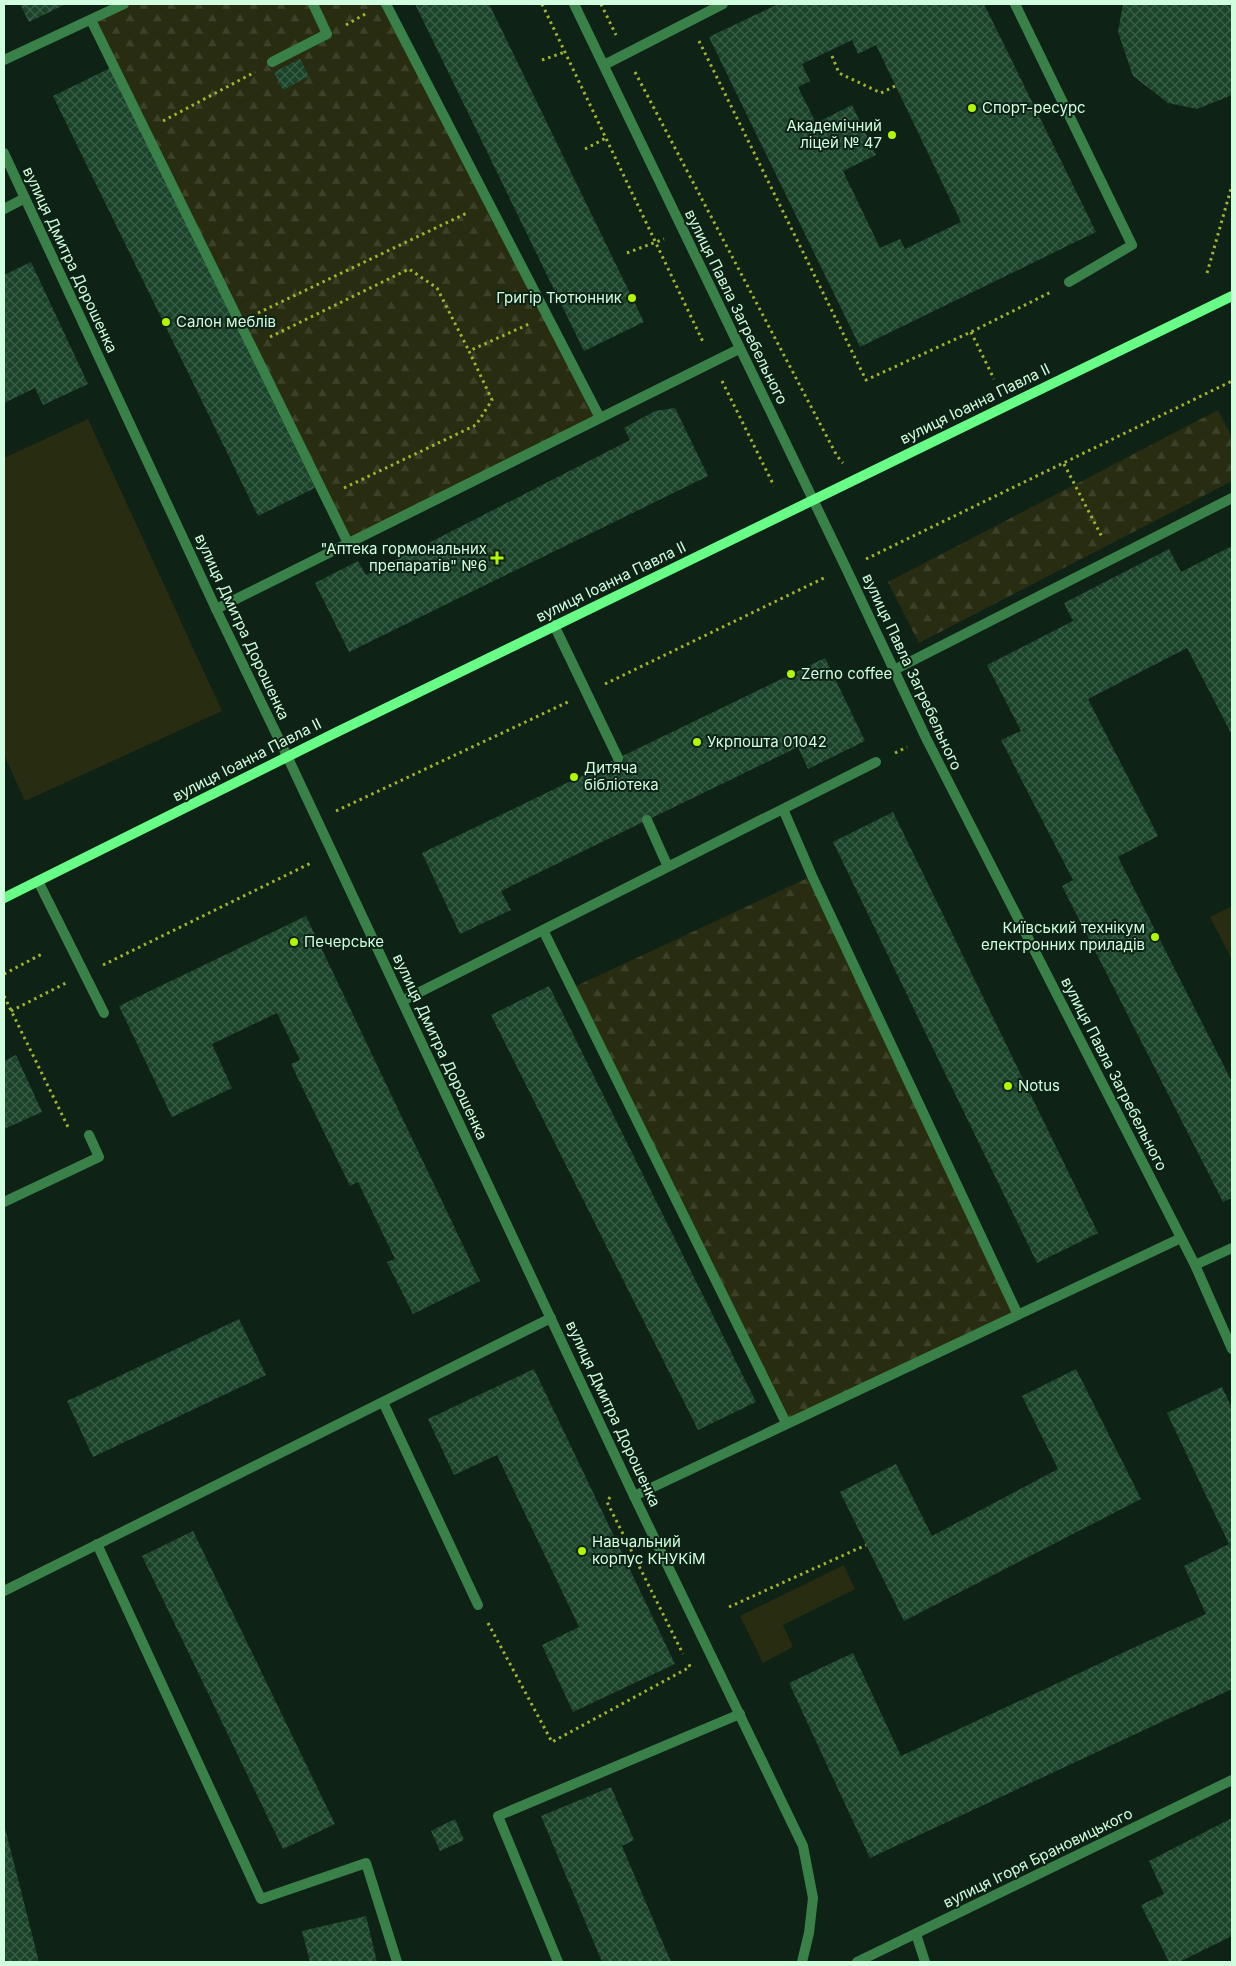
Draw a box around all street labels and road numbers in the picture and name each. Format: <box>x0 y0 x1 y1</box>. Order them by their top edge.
street label: вулиця Дмитра Дорошенка <box>19 164 122 356</box>
street label: вулиця Павла Загребельного <box>681 206 792 407</box>
street label: вулиця Іоанна Павла II <box>897 359 1053 448</box>
street label: вулиця Дмитра Дорошенка <box>191 531 294 723</box>
street label: вулиця Іоанна Павла II <box>533 537 689 626</box>
street label: вулиця Павла Загребельного <box>858 570 966 773</box>
street label: вулиця Іоанна Павла II <box>169 714 324 805</box>
street label: вулиця Дмитра Дорошенка <box>389 951 492 1143</box>
street label: вулиця Павла Загребельного <box>1057 974 1172 1174</box>
street label: вулиця Дмитра Дорошенка <box>562 1318 665 1510</box>
street label: вулиця Ігоря Брановицького <box>940 1803 1136 1912</box>

